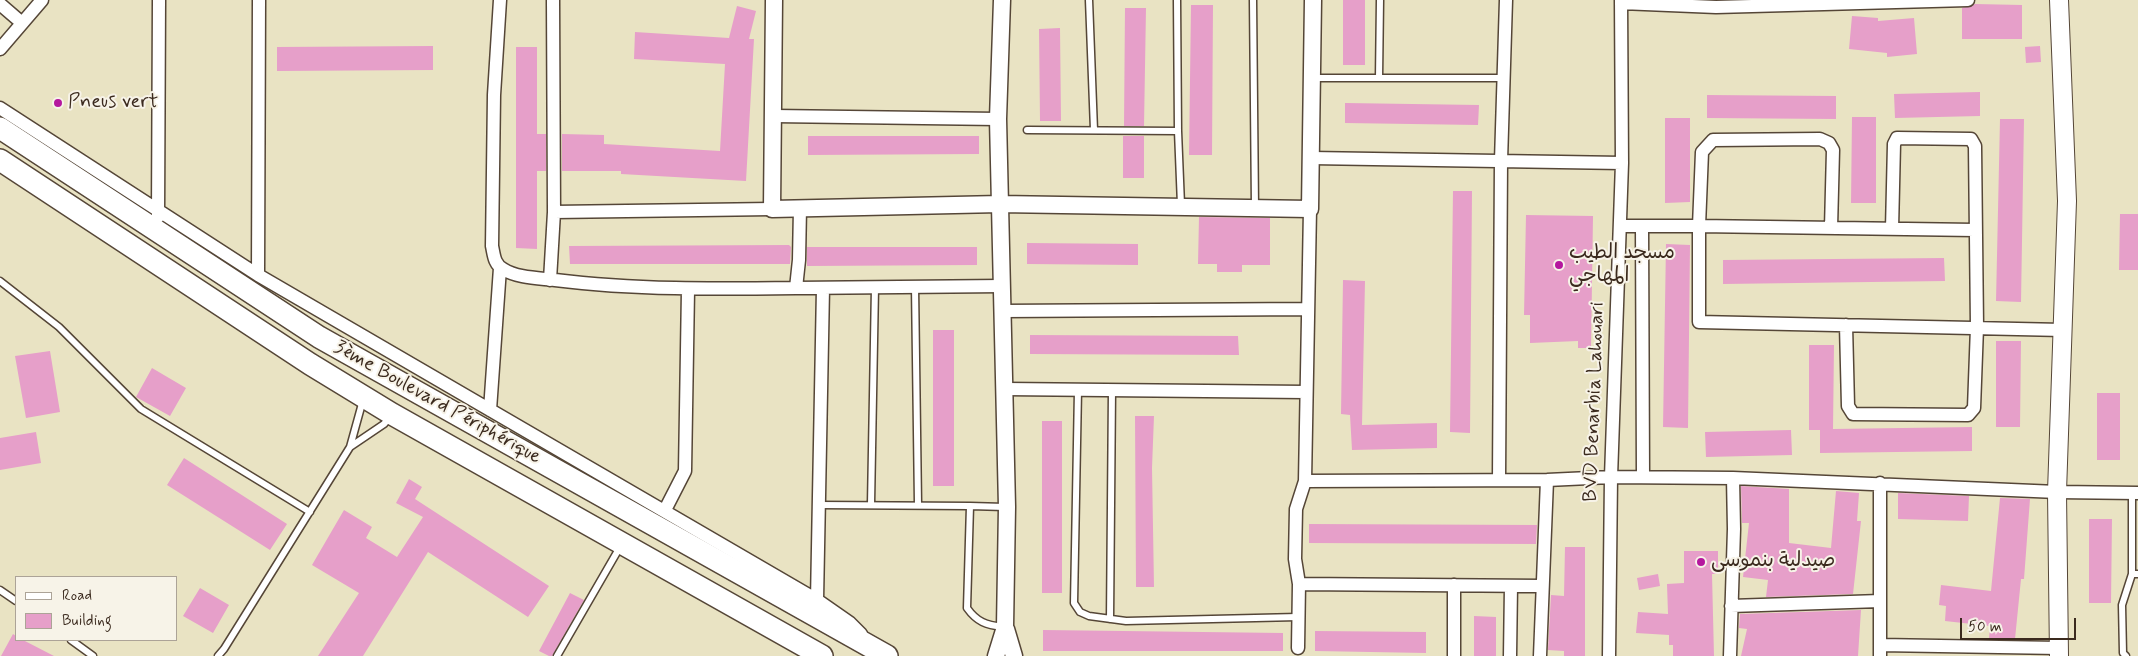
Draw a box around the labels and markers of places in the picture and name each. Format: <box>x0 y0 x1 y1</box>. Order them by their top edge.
place label: Pneus vert <box>68 91 158 115</box>
marker: Pneus vert <box>52 97 64 109</box>
place label: مسجد الطيب المهاجي <box>1569 242 1675 289</box>
marker: مسجد الطيب المهاجي <box>1553 259 1565 271</box>
place label: صيدلية بنموسى <box>1711 550 1835 574</box>
marker: صيدلية بنموسى <box>1695 556 1707 568</box>

